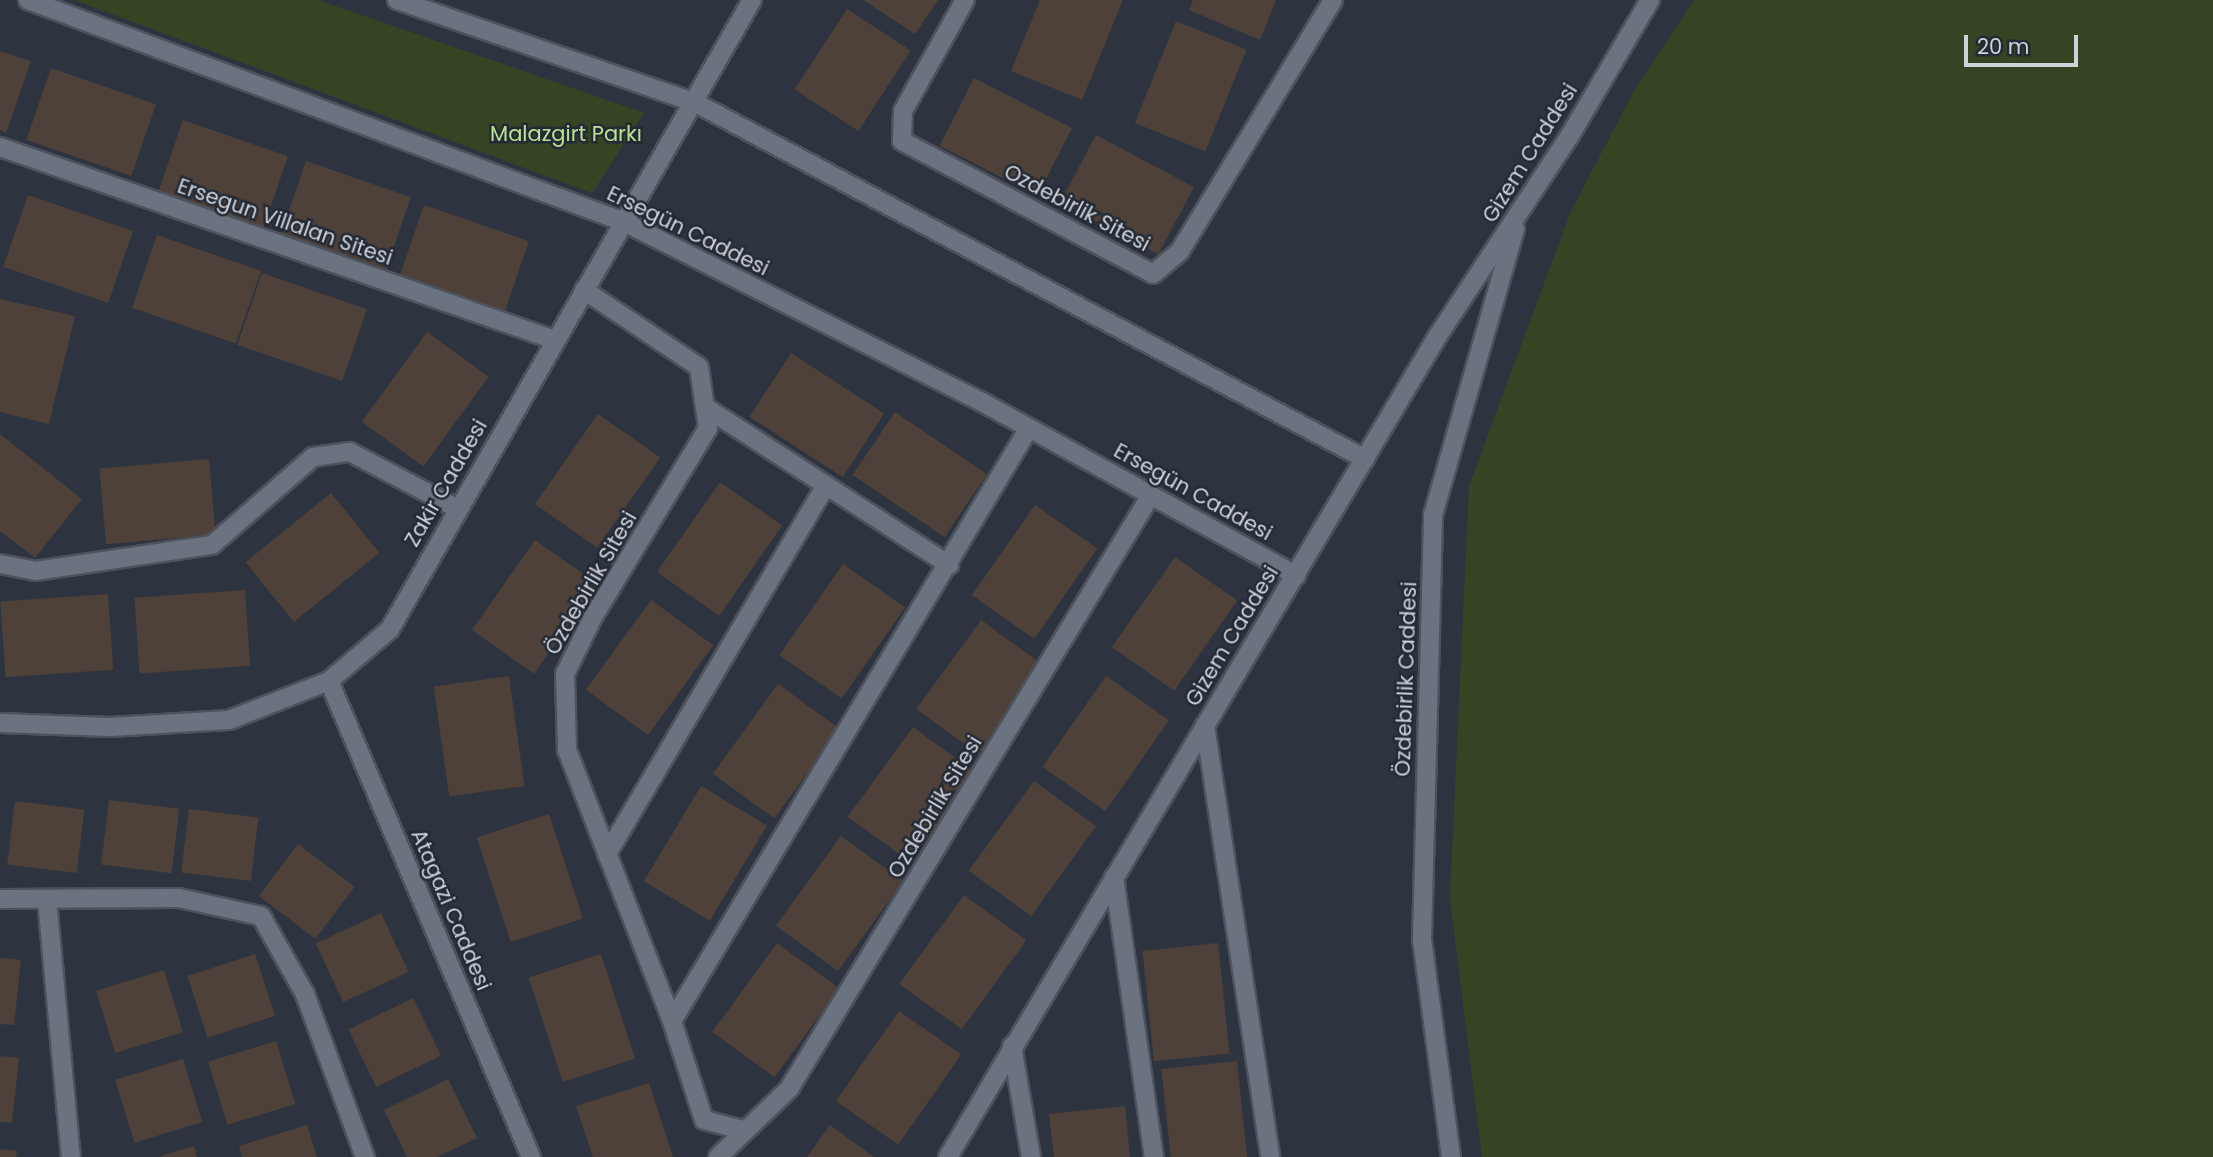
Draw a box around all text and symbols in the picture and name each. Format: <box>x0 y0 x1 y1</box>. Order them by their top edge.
scale bar <box>1968 21 2082 65</box>
text: 20 m <box>1977 32 2030 61</box>
street label: Gizem Caddesi <box>1477 79 1583 227</box>
park label: Malazgirt Parkı <box>490 121 642 147</box>
street label: Ozdebirlik Sitesi <box>1000 159 1154 257</box>
street label: Ersegun Villalan Sitesi <box>174 173 396 271</box>
street label: Ersegün Caddesi <box>603 181 773 281</box>
street label: Zakir Caddesi <box>399 415 493 551</box>
street label: Ersegün Caddesi <box>1109 438 1277 546</box>
street label: Özdebirlik Sitesi <box>540 507 642 659</box>
street label: Gizem Caddesi <box>1180 561 1284 711</box>
street label: Özdebirlik Caddesi <box>1390 581 1422 777</box>
street label: Ozdebirlik Sitesi <box>883 731 987 883</box>
street label: Atagazi Caddesi <box>406 826 496 994</box>

